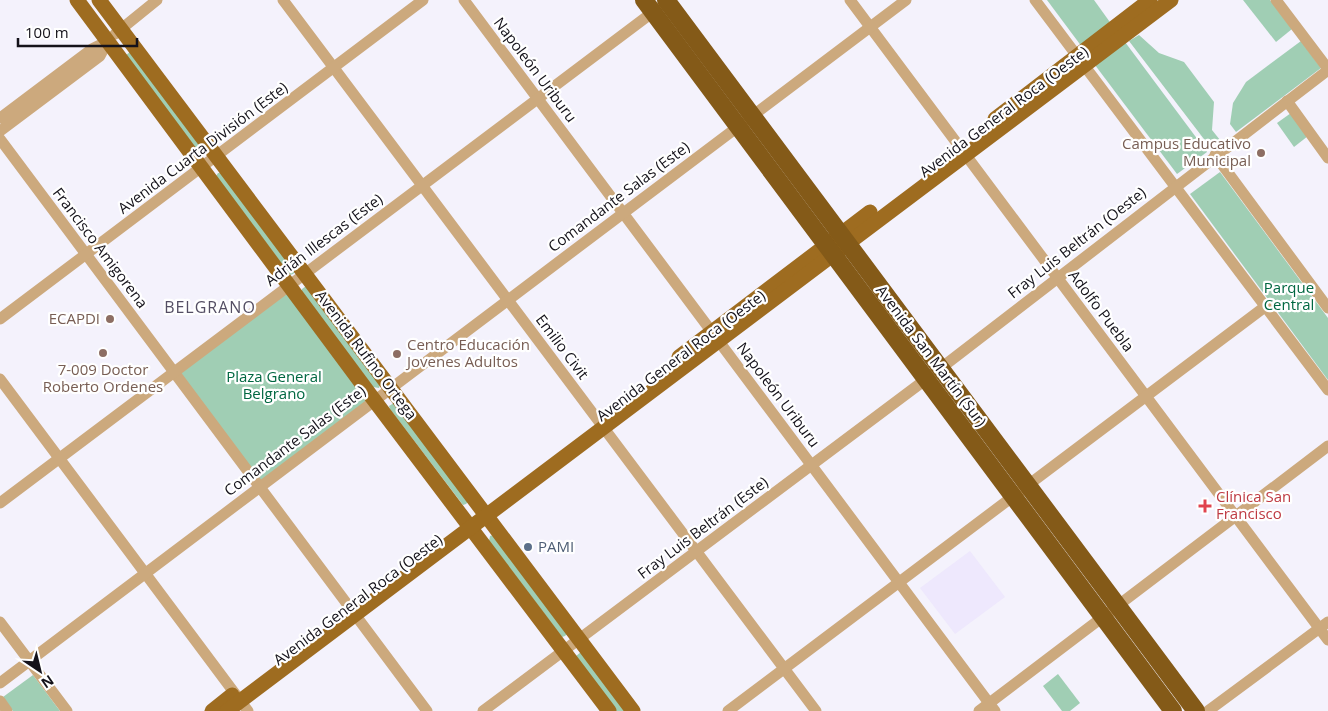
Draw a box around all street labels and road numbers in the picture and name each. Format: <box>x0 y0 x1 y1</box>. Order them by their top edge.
street label: Napoleón Uriburu <box>490 13 582 126</box>
street label: Avenida General Roca (Oeste) <box>915 41 1092 181</box>
street label: Avenida Cuarta División (Este) <box>113 77 291 218</box>
street label: Comandante Salas (Este) <box>544 136 693 256</box>
street label: Fray Luis Beltrán (Oeste) <box>1003 182 1150 302</box>
street label: Francisco Amigorena <box>49 183 153 312</box>
street label: Adrián Illescas (Este) <box>261 188 386 290</box>
street label: Adolfo Puebla <box>1065 265 1139 355</box>
street label: Avenida San Martín (Sur) <box>872 281 992 430</box>
street label: Avenida General Roca (Oeste) <box>592 285 769 425</box>
street label: Avenida Rufino Ortega <box>311 286 422 423</box>
street label: Emilio Civit <box>532 310 594 383</box>
street label: Napoleón Uriburu <box>733 338 825 451</box>
street label: Comandante Salas (Este) <box>220 380 369 500</box>
street label: Fray Luis Beltrán (Este) <box>633 472 772 583</box>
street label: Avenida General Roca (Oeste) <box>269 529 446 669</box>

